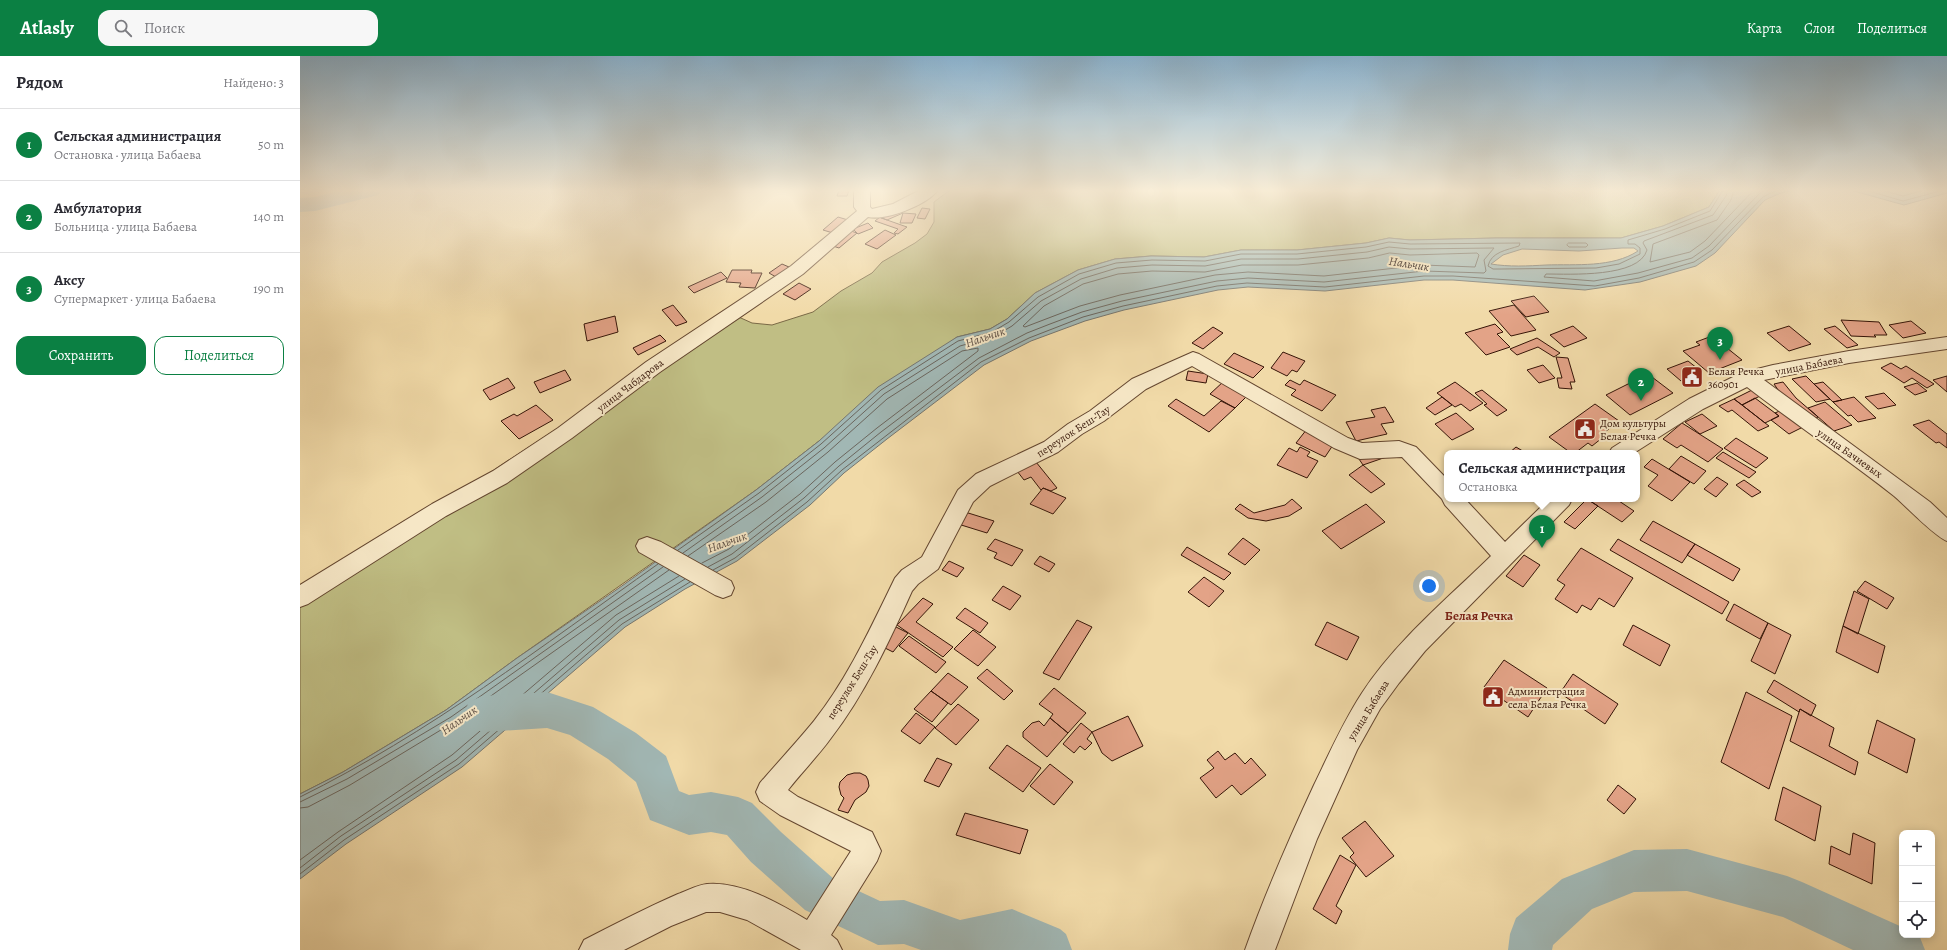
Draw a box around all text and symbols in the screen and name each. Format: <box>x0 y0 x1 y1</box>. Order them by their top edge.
search box <box>98 10 378 46</box>
text: Atlasly <box>20 15 74 41</box>
icon: search <box>112 17 134 39</box>
text: Поиск <box>144 18 185 38</box>
text: Карта <box>1747 19 1782 38</box>
text: Слои <box>1804 19 1835 38</box>
text: Поделиться <box>1857 19 1927 38</box>
text: Рядом <box>16 71 63 94</box>
text: Найдено: 3 <box>223 74 284 91</box>
text: Сельская администрация <box>54 126 221 146</box>
text: 1 <box>27 136 31 153</box>
text: 50 m <box>258 136 284 153</box>
text: Остановка · улица Бабаева <box>54 146 201 163</box>
text: Амбулатория <box>54 198 142 218</box>
text: 2 <box>26 208 32 225</box>
text: 140 m <box>253 208 284 225</box>
text: Больница · улица Бабаева <box>54 218 197 235</box>
water label: Нальчик <box>1388 253 1431 275</box>
text: Аксу <box>54 270 85 290</box>
text: 3 <box>26 280 32 297</box>
text: 190 m <box>253 280 284 297</box>
text: Супермаркет · улица Бабаева <box>54 290 216 307</box>
water label: Нальчик <box>963 323 1007 351</box>
pin: 3 <box>1707 327 1733 360</box>
button: Сохранить <box>16 336 146 375</box>
button: Поделиться <box>154 336 284 375</box>
street label: улица Бабаева <box>1773 351 1845 380</box>
street label: улица Чабдарова <box>593 355 667 416</box>
public building icon: Белая Речка 360901 <box>1679 364 1705 390</box>
place label: Белая Речка 360901 <box>1708 364 1765 392</box>
pin: 2 <box>1628 368 1654 401</box>
street label: переулок Беш-Тау <box>1033 401 1114 461</box>
public building icon: Дом культуры Белая Речка <box>1572 416 1598 442</box>
place label: Дом культуры Белая Речка <box>1600 416 1666 444</box>
street label: улица Бачиевых <box>1813 425 1886 482</box>
popup <box>1444 450 1640 502</box>
text: Сельская администрация <box>1458 458 1626 478</box>
text: Остановка <box>1458 478 1518 495</box>
pin: 1 <box>1529 515 1555 548</box>
water label: Нальчик <box>705 527 749 556</box>
your location <box>1419 576 1439 596</box>
district label: Белая Речка <box>1445 607 1514 624</box>
street label: переулок Беш-Тау <box>823 641 882 722</box>
street label: улица Бабаева <box>1344 677 1393 744</box>
public building icon: Администрация села Белая Речка <box>1480 684 1506 710</box>
place label: Администрация села Белая Речка <box>1507 684 1587 712</box>
water label: Нальчик <box>438 701 481 738</box>
map controls <box>1899 830 1935 938</box>
button: + <box>1899 830 1935 866</box>
button: − <box>1899 866 1935 902</box>
button: locate <box>1899 902 1935 938</box>

